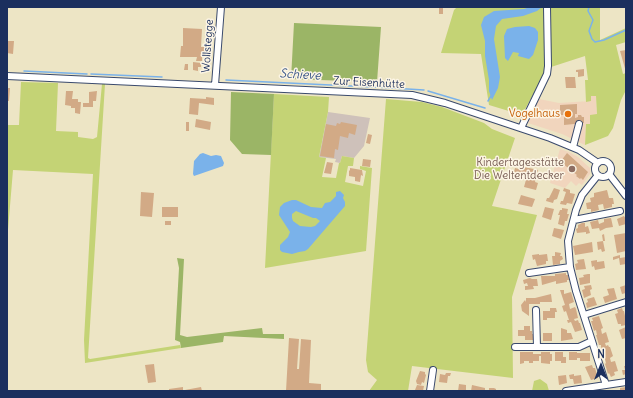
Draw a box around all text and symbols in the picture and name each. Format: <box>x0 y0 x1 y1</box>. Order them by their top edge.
street label: Wollstegge <box>200 19 216 73</box>
water label: Schieve <box>279 67 321 83</box>
street label: Zur Eisenhütte <box>333 75 405 91</box>
place label: Vogelhaus <box>509 107 560 121</box>
marker: Vogelhaus <box>563 109 573 119</box>
place label: Kindertagesstätte Die Weltentdecker <box>474 156 564 182</box>
marker: Kindertagesstätte Die Weltentdecker <box>567 164 577 174</box>
north arrow <box>581 346 621 386</box>
text: N <box>597 347 605 361</box>

